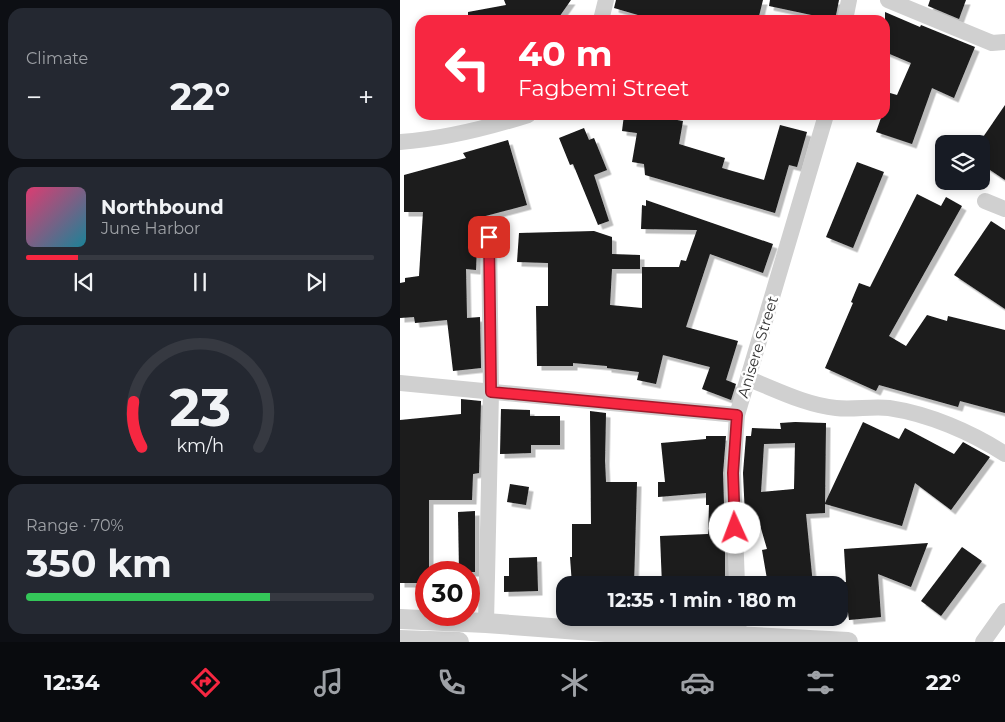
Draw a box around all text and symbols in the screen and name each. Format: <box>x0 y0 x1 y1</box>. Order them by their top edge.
text: 40 m <box>518 32 613 75</box>
icon: left <box>435 35 500 100</box>
text: Climate <box>26 49 88 68</box>
text: 22° <box>170 73 230 120</box>
text: Fagbemi Street <box>518 75 689 102</box>
text: − <box>26 80 42 114</box>
text: + <box>358 80 374 114</box>
map controls <box>935 135 990 190</box>
button: layers <box>935 135 990 190</box>
text: Northbound <box>101 196 224 219</box>
pin <box>468 216 510 258</box>
text: June Harbor <box>101 219 200 238</box>
icon: arrive <box>475 223 503 251</box>
icon: previous <box>70 268 98 296</box>
icon: pause <box>186 268 214 296</box>
icon: next <box>302 268 330 296</box>
street label: Anisere Street <box>733 294 782 400</box>
text: 23 <box>169 376 231 439</box>
text: km/h <box>176 435 224 456</box>
position arrow <box>708 501 760 553</box>
text: Range · 70% <box>26 516 124 535</box>
text: 350 km <box>26 540 172 587</box>
speed limit sign: 30 <box>415 561 480 626</box>
text: 12:35 · 1 min · 180 m <box>608 589 796 612</box>
icon: directions <box>188 665 223 700</box>
icon: music <box>311 665 346 700</box>
icon: phone <box>434 665 469 700</box>
icon: climate <box>557 665 592 700</box>
icon: car <box>680 665 715 700</box>
icon: filters <box>803 665 838 700</box>
text: 12:34 <box>44 669 100 696</box>
text: 22° <box>926 669 961 696</box>

